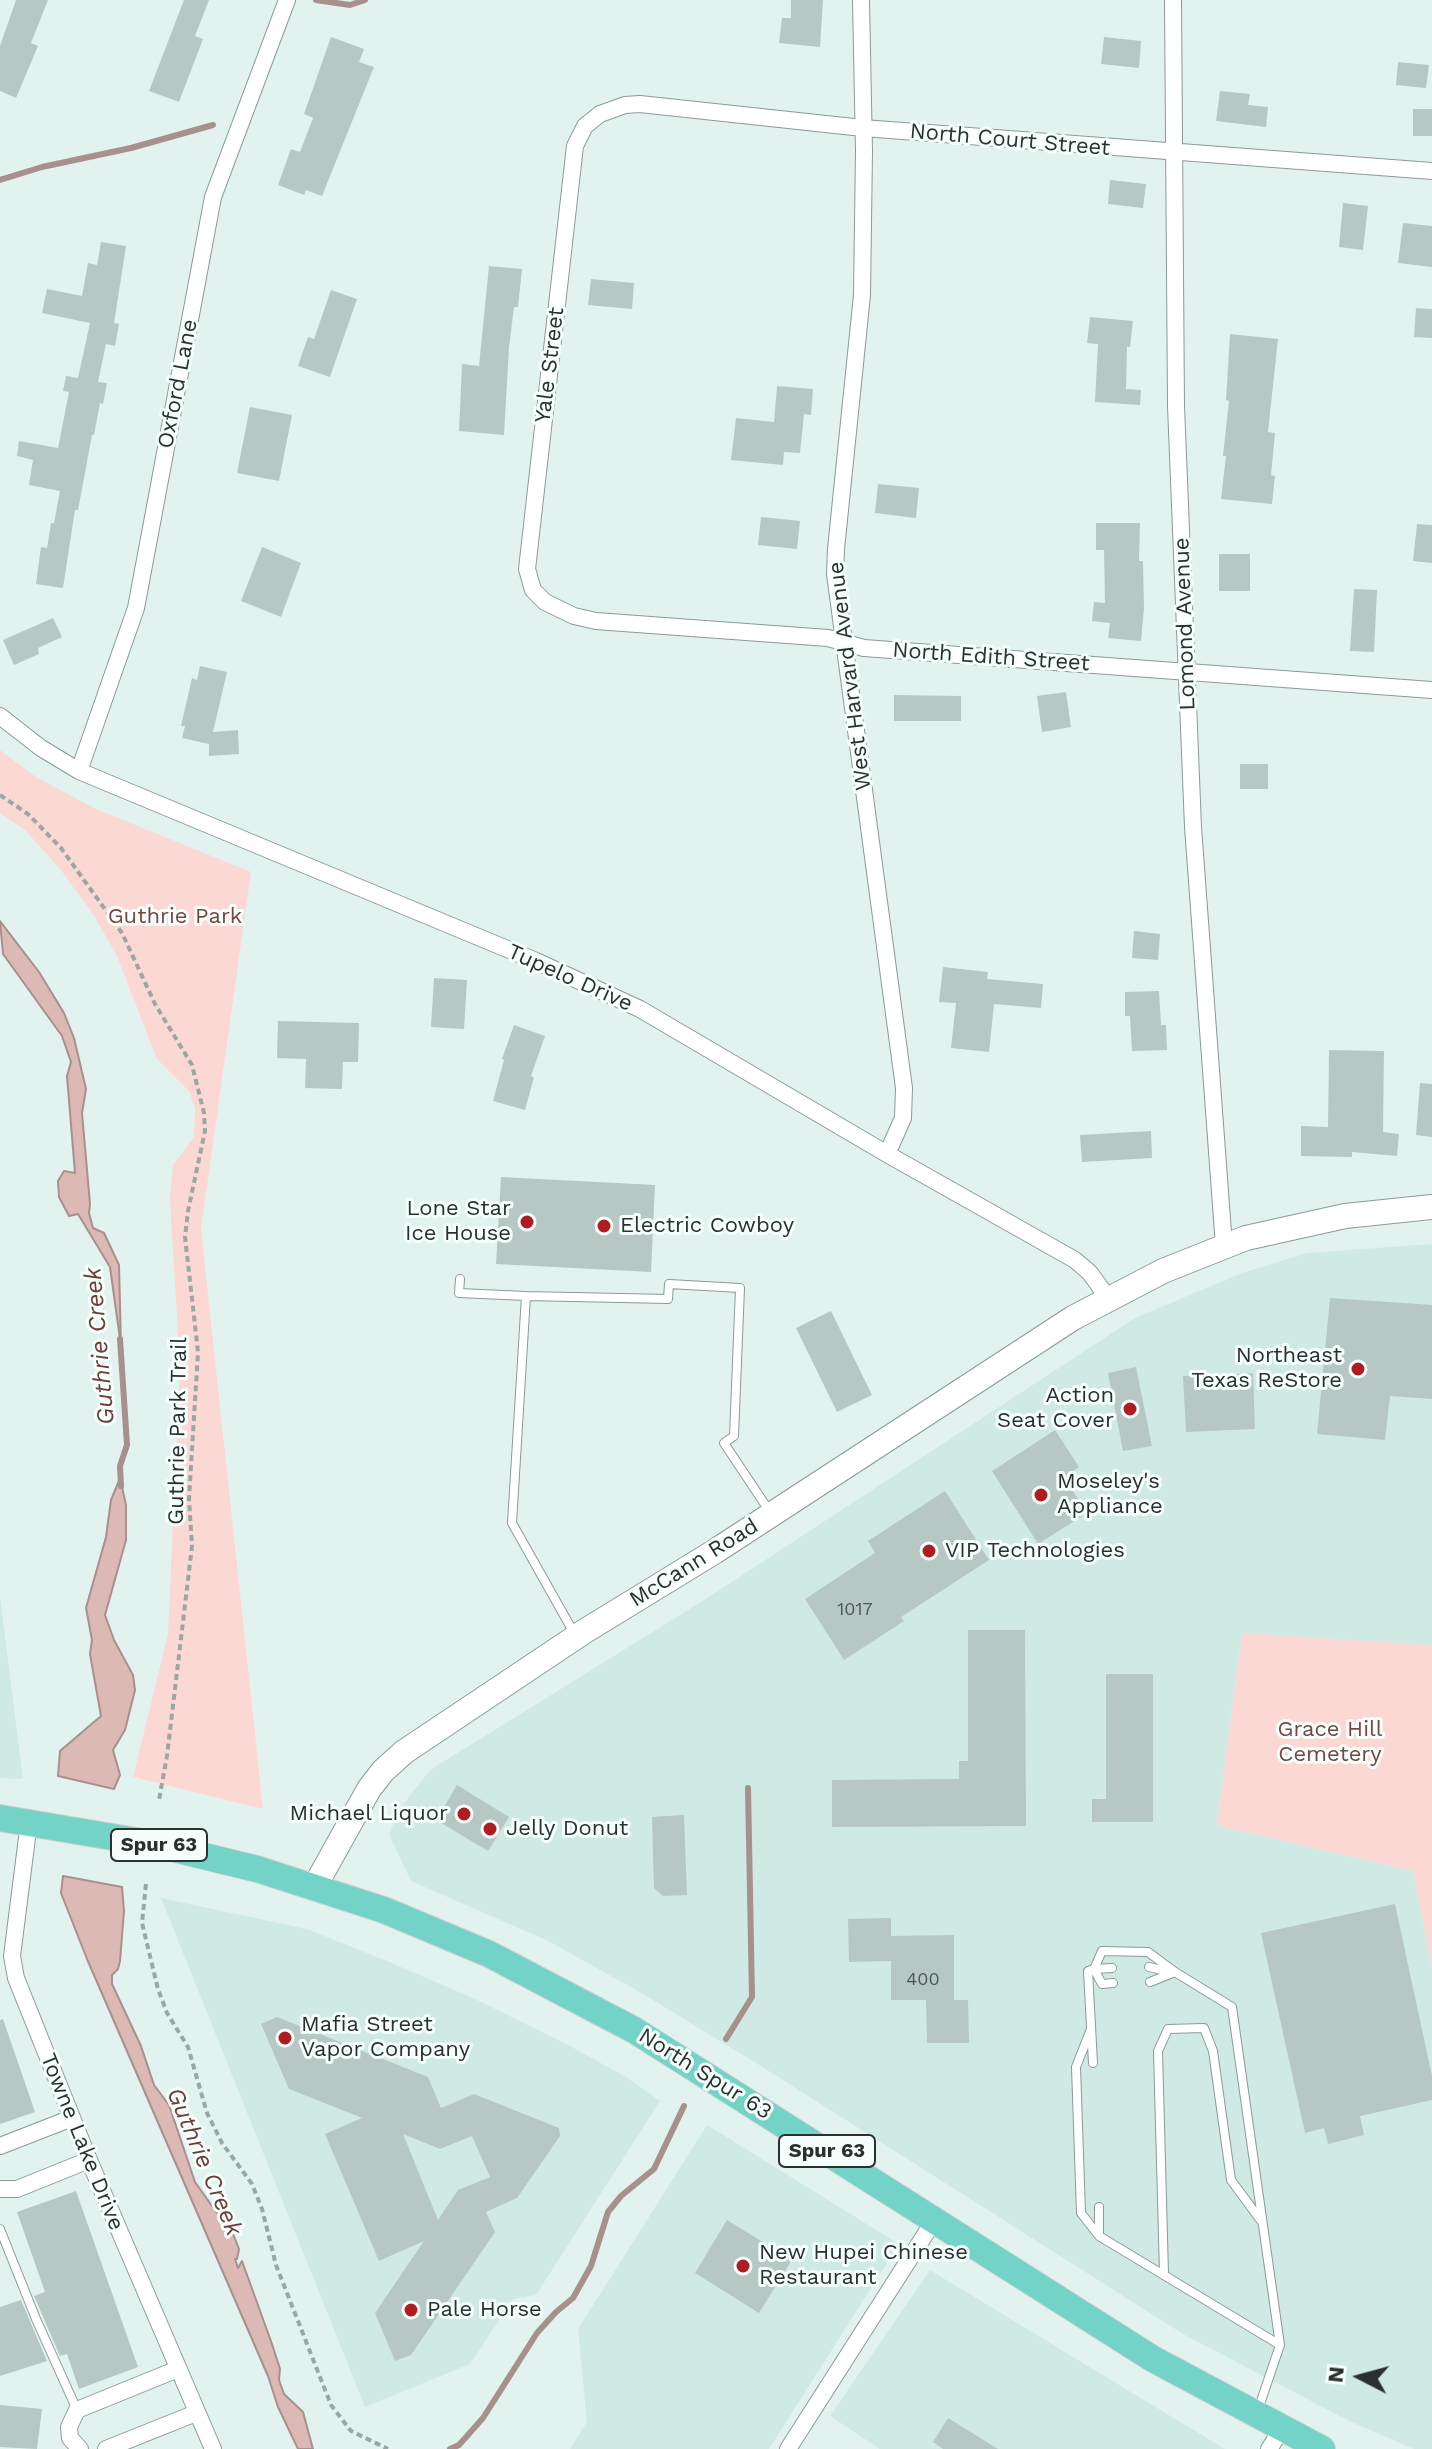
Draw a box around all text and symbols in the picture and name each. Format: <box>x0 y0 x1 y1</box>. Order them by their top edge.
street label: North Court Street <box>909 118 1111 162</box>
street label: Yale Street <box>530 306 570 424</box>
street label: Oxford Lane <box>153 317 203 451</box>
street label: Lomond Avenue <box>1169 537 1201 711</box>
street label: West Harvard Avenue <box>823 560 877 792</box>
street label: North Edith Street <box>891 637 1091 677</box>
park label: Guthrie Park <box>108 904 242 930</box>
street label: Tupelo Drive <box>503 939 637 1017</box>
place label: Lone Star Ice House <box>405 1196 511 1248</box>
marker: Lone Star Ice House <box>518 1213 536 1231</box>
place label: Electric Cowboy <box>620 1213 794 1239</box>
marker: Electric Cowboy <box>595 1217 613 1235</box>
water label: Guthrie Creek <box>79 1266 121 1426</box>
street label: Guthrie Park Trail <box>163 1337 193 1525</box>
place label: Northeast Texas ReStore <box>1191 1343 1342 1394</box>
marker: Northeast Texas ReStore <box>1349 1360 1367 1378</box>
place label: Action Seat Cover <box>997 1383 1114 1434</box>
marker: Action Seat Cover <box>1121 1400 1139 1418</box>
place label: Moseley's Appliance <box>1057 1469 1163 1520</box>
marker: Moseley's Appliance <box>1032 1486 1050 1504</box>
street label: McCann Road <box>625 1513 763 1613</box>
place label: VIP Technologies <box>945 1538 1125 1564</box>
marker: VIP Technologies <box>920 1542 938 1560</box>
house number: 1017 <box>837 1599 873 1621</box>
park label: Grace Hill Cemetery <box>1277 1717 1383 1768</box>
place label: Michael Liquor <box>289 1801 448 1827</box>
marker: Michael Liquor <box>455 1805 473 1823</box>
place label: Jelly Donut <box>506 1816 628 1842</box>
marker: Jelly Donut <box>481 1820 499 1838</box>
road number: Spur 63 <box>111 1829 207 1861</box>
house number: 400 <box>906 1969 940 1991</box>
place label: Mafia Street Vapor Company <box>301 2012 470 2064</box>
street label: North Spur 63 <box>634 2023 776 2125</box>
marker: Mafia Street Vapor Company <box>276 2029 294 2047</box>
street label: Towne Lake Drive <box>34 2050 130 2234</box>
water label: Guthrie Creek <box>160 2084 248 2240</box>
road number: Spur 63 <box>779 2135 875 2167</box>
place label: New Hupei Chinese Restaurant <box>759 2240 968 2292</box>
marker: New Hupei Chinese Restaurant <box>734 2257 752 2275</box>
place label: Pale Horse <box>427 2297 542 2323</box>
marker: Pale Horse <box>402 2301 420 2319</box>
north arrow <box>1320 2337 1400 2417</box>
text: N <box>1322 2365 1349 2384</box>

